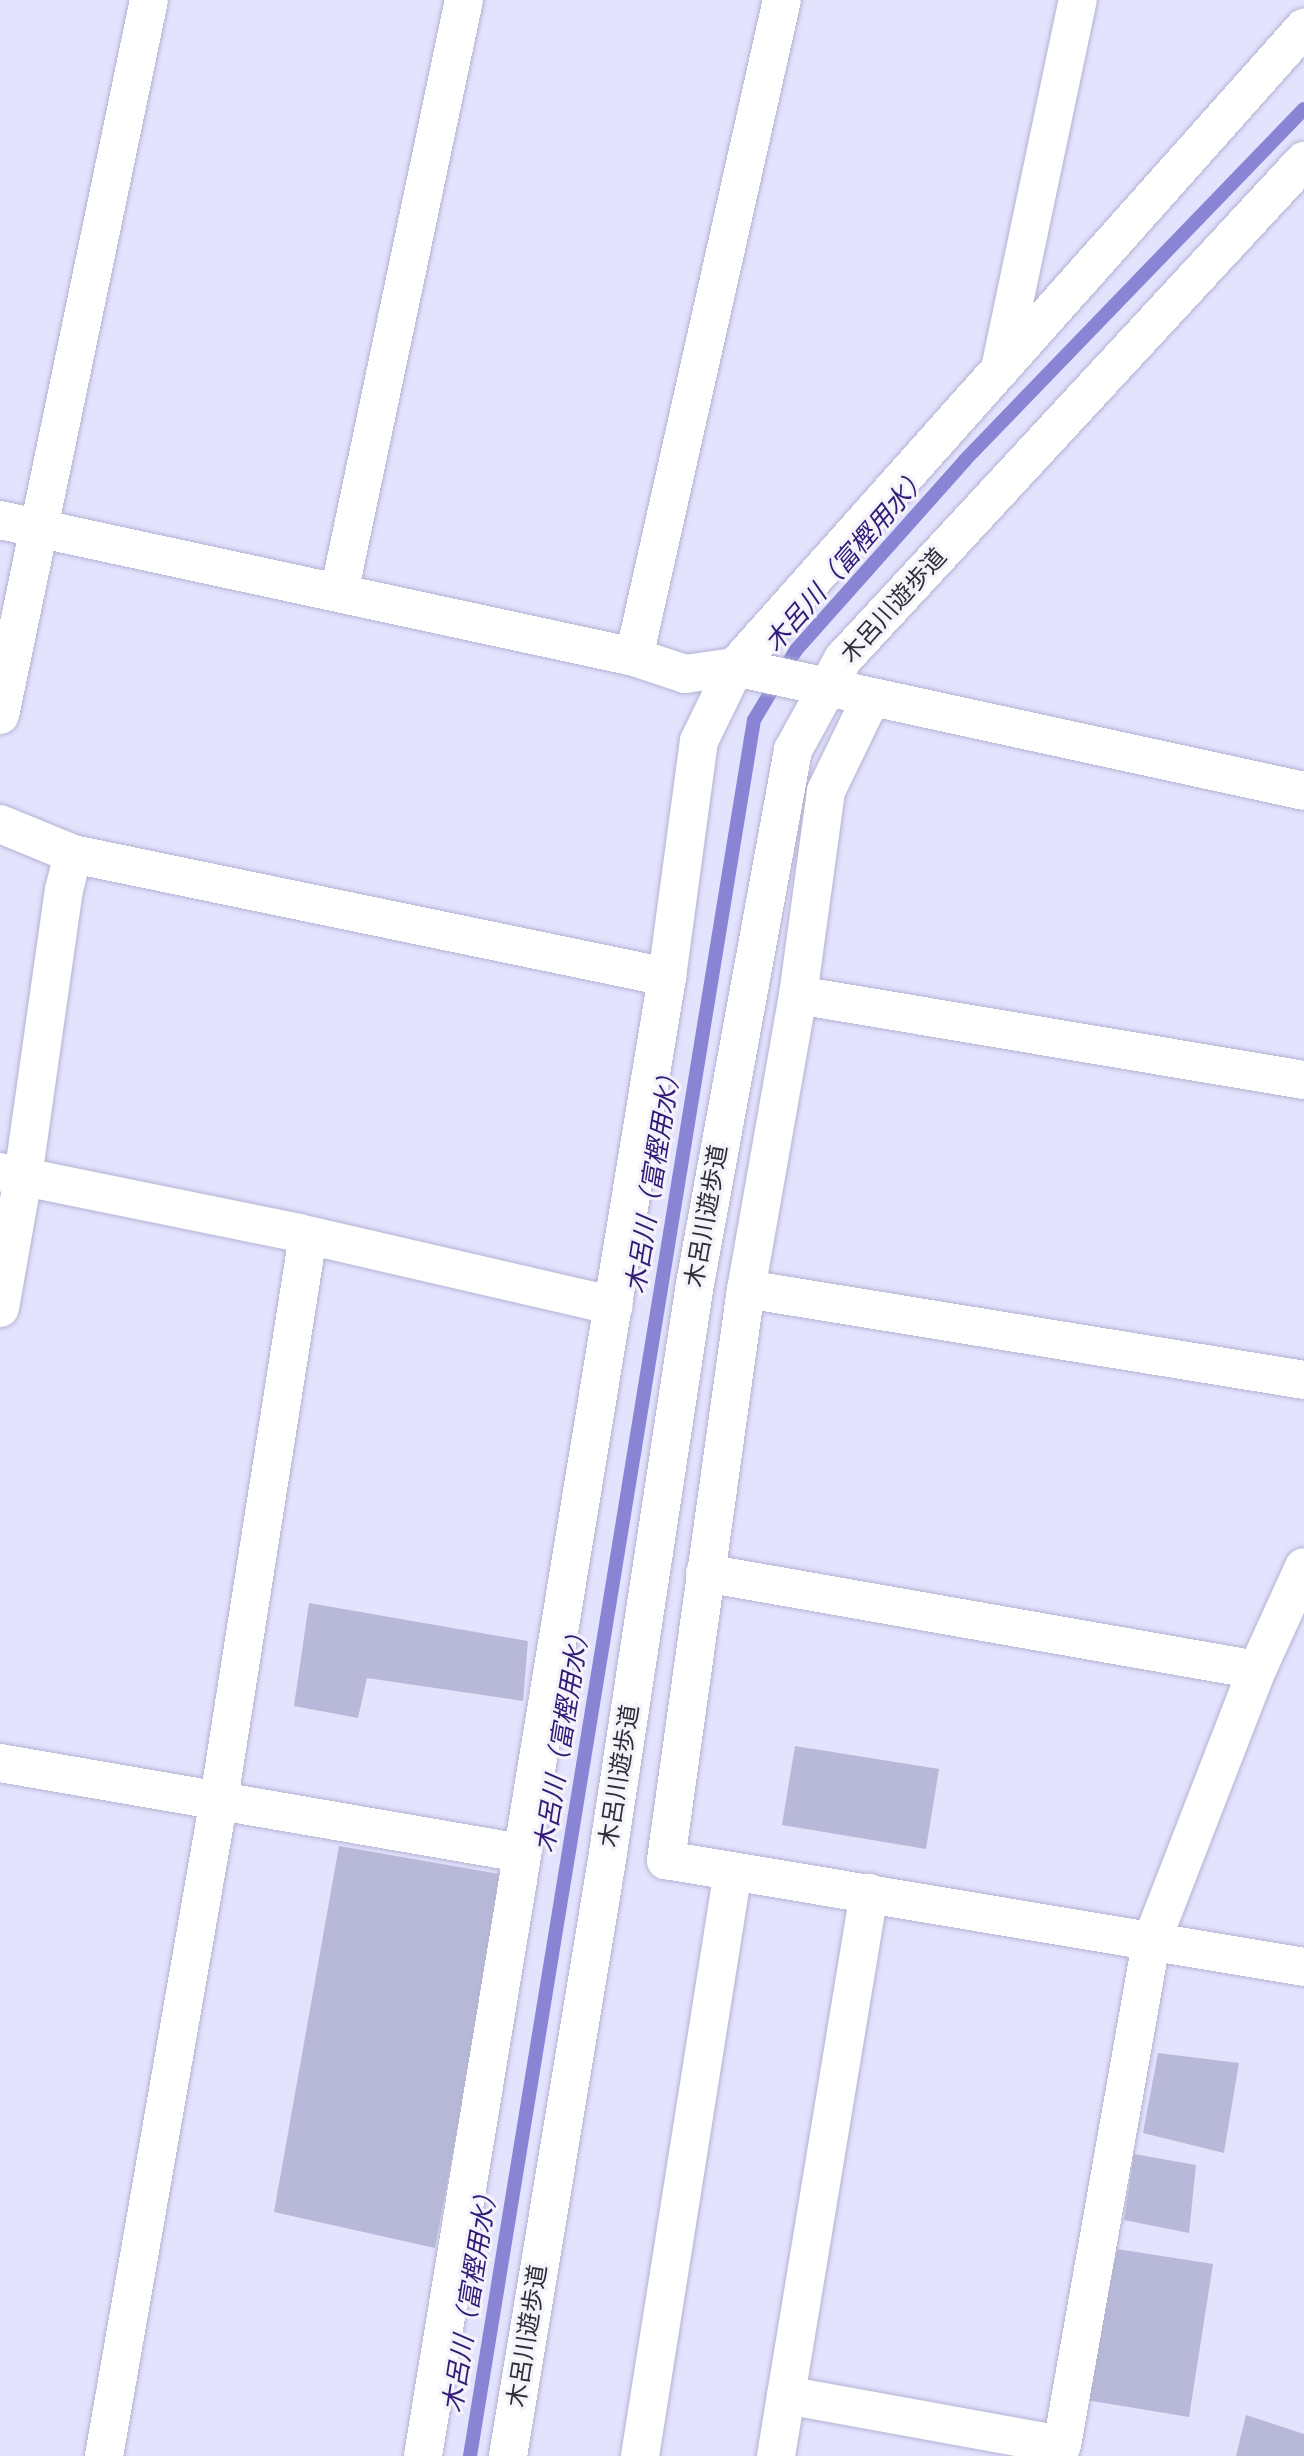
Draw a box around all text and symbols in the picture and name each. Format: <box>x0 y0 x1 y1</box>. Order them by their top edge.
water label: 木呂川（富樫用水） <box>758 461 936 659</box>
street label: 木呂川遊歩道 <box>835 543 953 669</box>
water label: 木呂川（富樫用水） <box>620 1060 688 1296</box>
street label: 木呂川遊歩道 <box>680 1143 734 1289</box>
water label: 木呂川（富樫用水） <box>529 1619 597 1855</box>
street label: 木呂川遊歩道 <box>595 1703 645 1849</box>
water label: 木呂川（富樫用水） <box>437 2179 505 2415</box>
street label: 木呂川遊歩道 <box>503 2263 553 2409</box>

